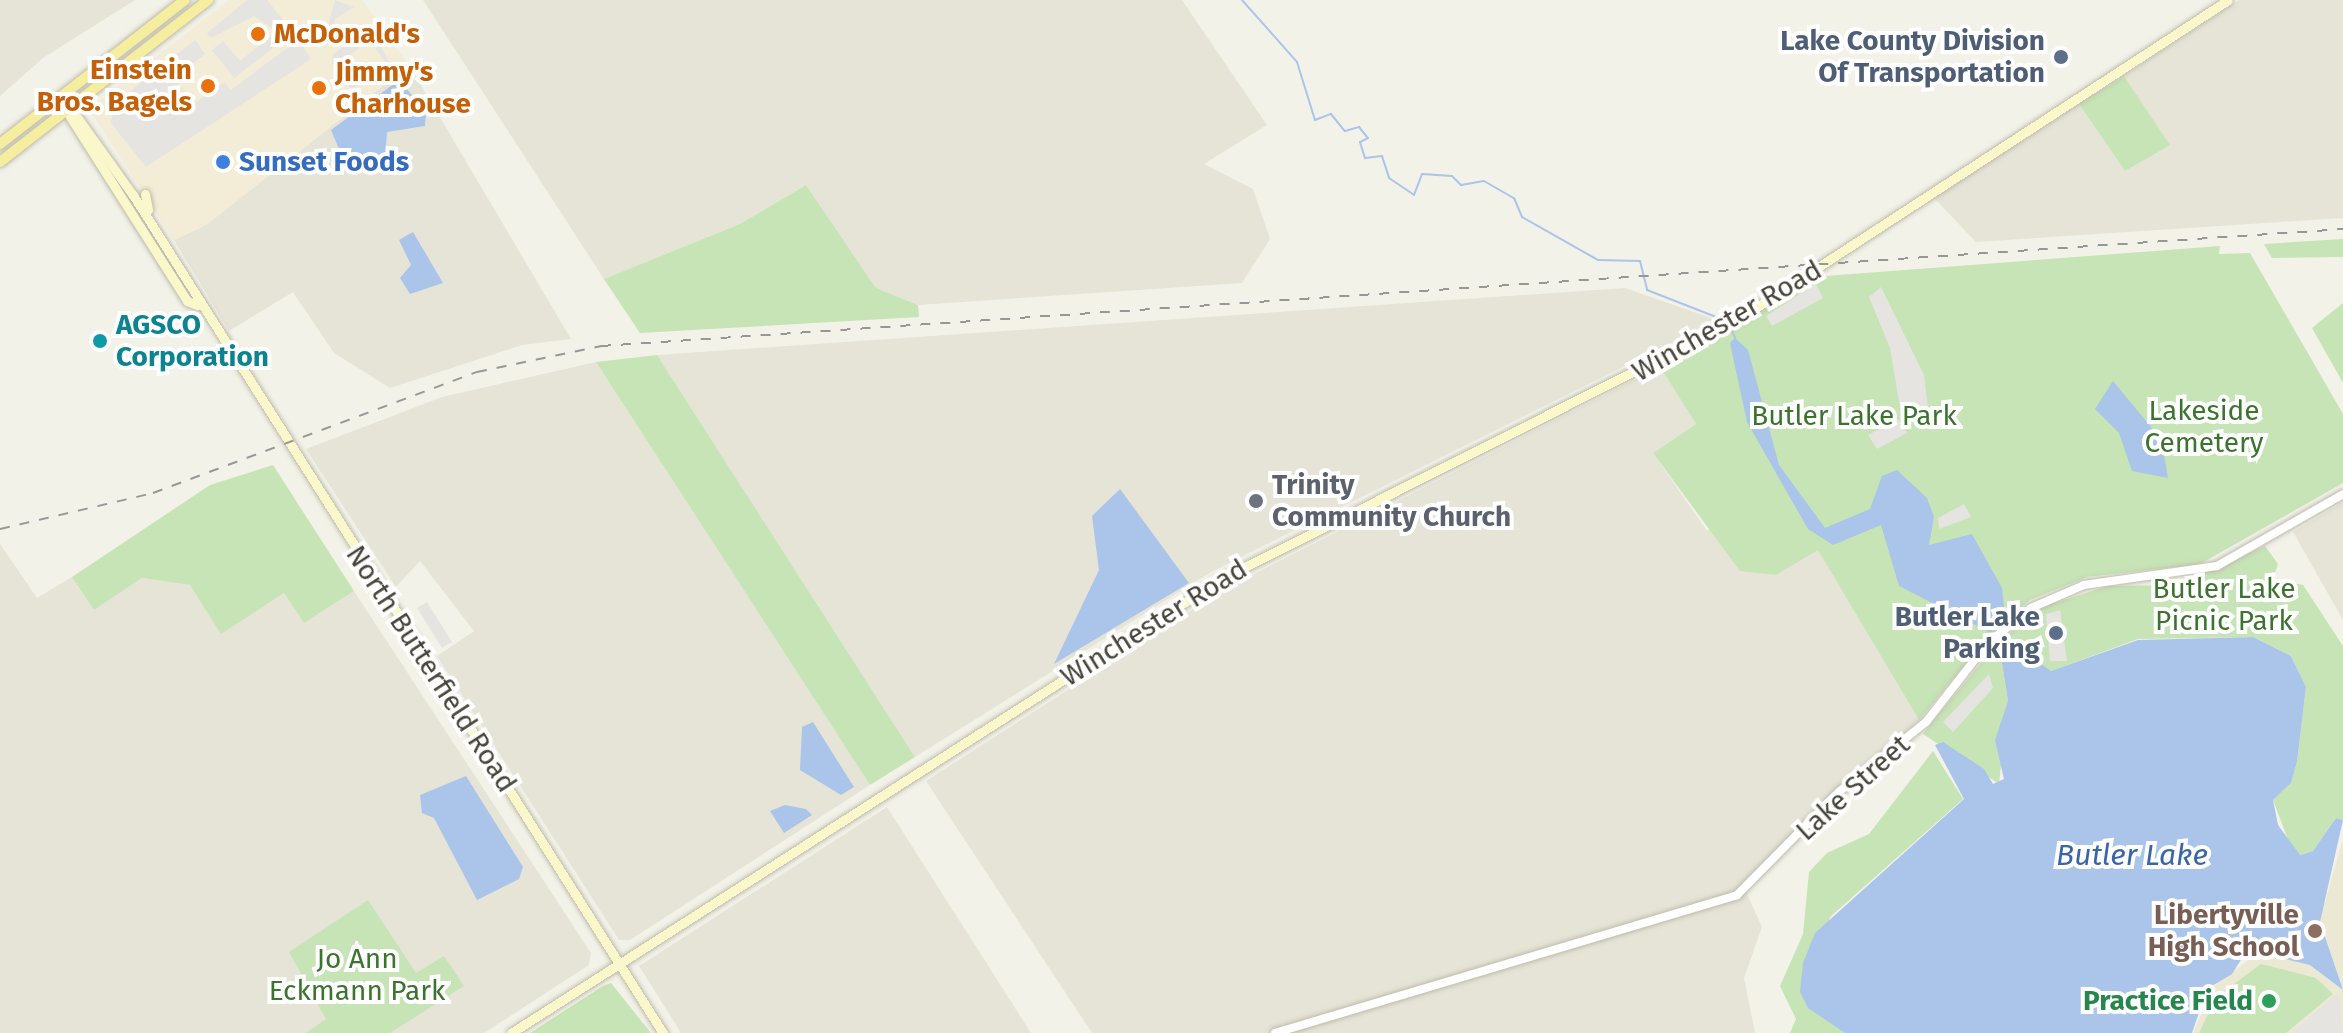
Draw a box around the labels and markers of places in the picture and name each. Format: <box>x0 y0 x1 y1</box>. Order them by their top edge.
place label: McDonald's <box>274 17 420 51</box>
place label: Lake County Division Of Transportation <box>1780 24 2045 90</box>
marker: McDonald's <box>249 25 267 43</box>
marker: Lake County Division Of Transportation <box>2052 48 2070 66</box>
place label: Einstein Bros. Bagels <box>37 53 192 119</box>
place label: Jimmy's Charhouse <box>335 55 471 121</box>
marker: Einstein Bros. Bagels <box>199 77 217 95</box>
marker: Jimmy's Charhouse <box>310 79 328 97</box>
place label: Sunset Foods <box>239 145 409 179</box>
marker: Sunset Foods <box>214 153 232 171</box>
place label: AGSCO Corporation <box>116 308 269 374</box>
marker: AGSCO Corporation <box>91 332 109 350</box>
place label: Trinity Community Church <box>1272 468 1511 534</box>
marker: Trinity Community Church <box>1247 492 1265 510</box>
place label: Butler Lake Parking <box>1895 600 2040 666</box>
marker: Butler Lake Parking <box>2047 624 2065 642</box>
place label: Libertyville High School <box>2148 898 2299 964</box>
marker: Libertyville High School <box>2306 922 2324 940</box>
place label: Practice Field <box>2083 984 2253 1018</box>
marker: Practice Field <box>2260 992 2278 1010</box>

